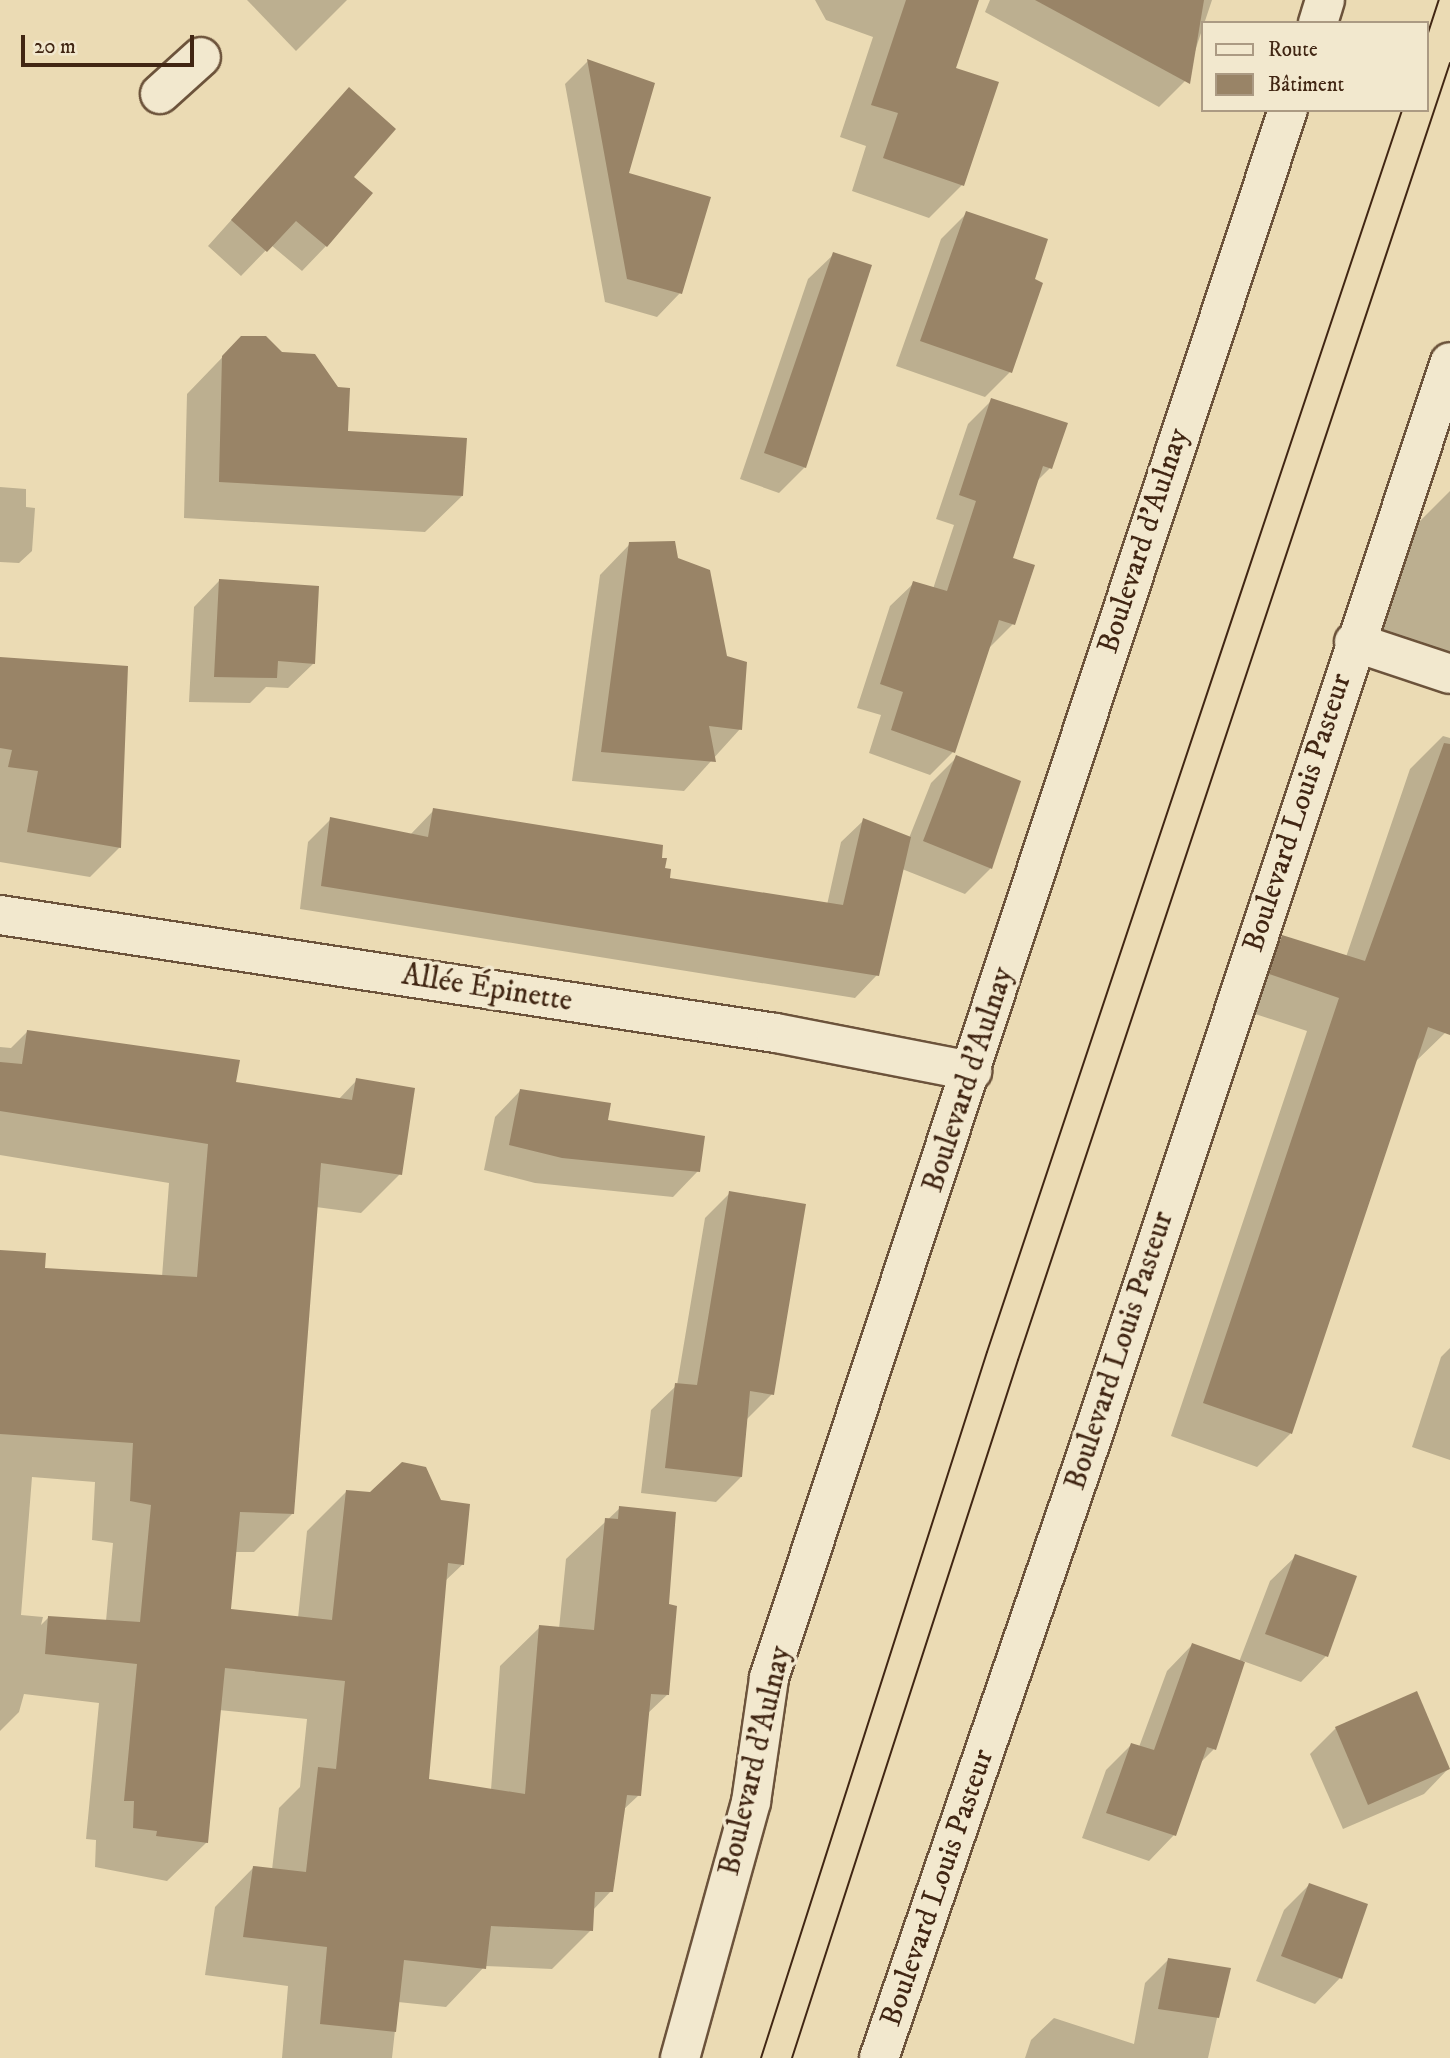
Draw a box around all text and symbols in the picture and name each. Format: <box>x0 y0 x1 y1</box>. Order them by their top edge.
scale bar <box>24 21 198 65</box>
legend <box>1202 21 1429 112</box>
text: 20 m <box>34 34 76 60</box>
text: Route <box>1268 37 1318 63</box>
text: Bâtiment <box>1268 72 1344 98</box>
street label: Boulevard d'Aulnay <box>1091 424 1197 658</box>
street label: Boulevard Louis Pasteur <box>1236 669 1360 957</box>
street label: Allée Épinette <box>399 958 575 1020</box>
street label: Boulevard d'Aulnay <box>916 963 1022 1197</box>
street label: Boulevard Louis Pasteur <box>1058 1207 1182 1495</box>
street label: Boulevard d'Aulnay <box>712 1643 800 1879</box>
street label: Boulevard Louis Pasteur <box>874 1745 1002 2031</box>

